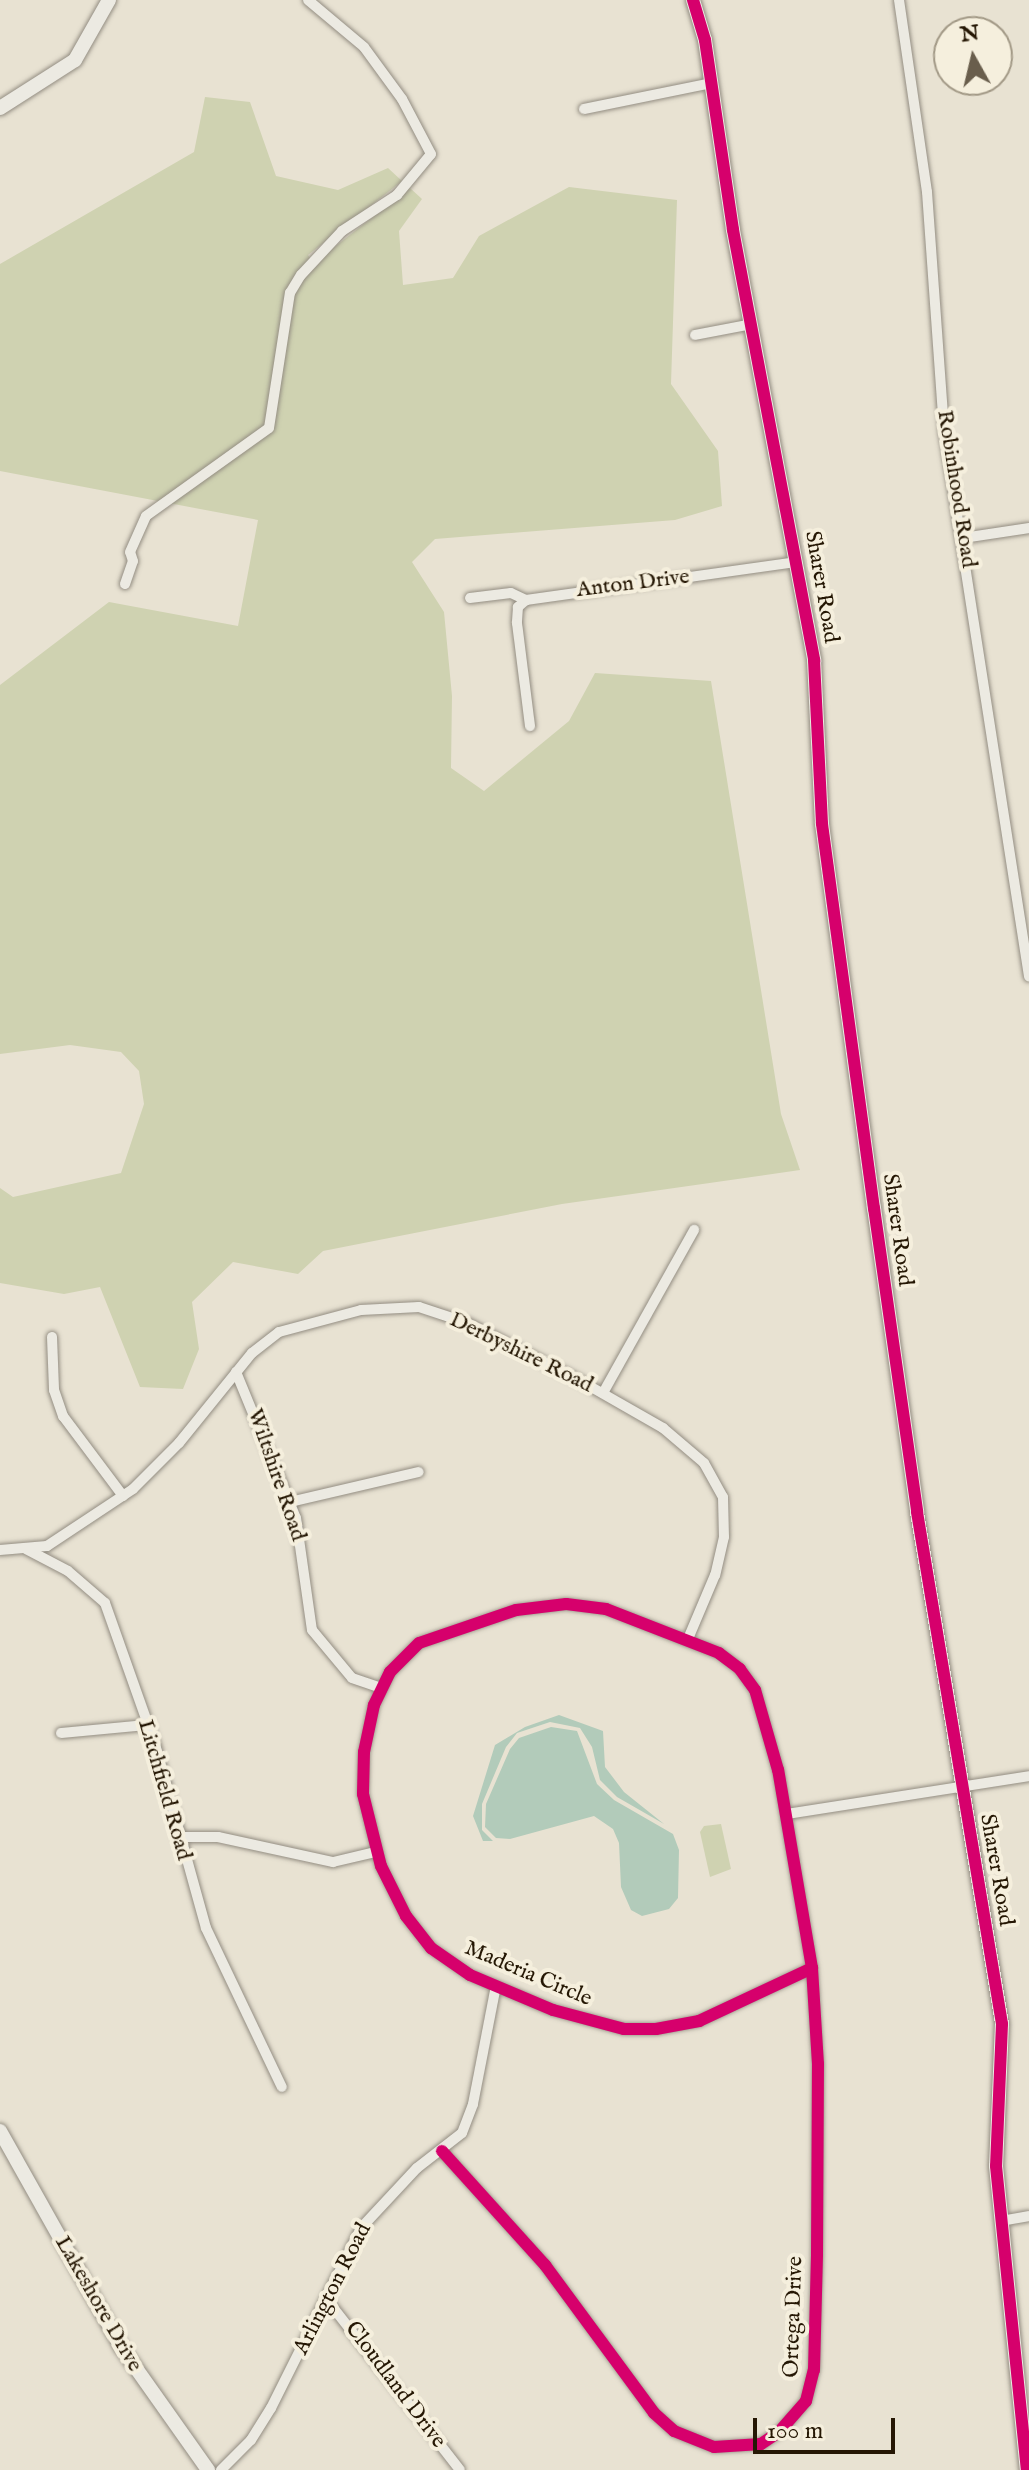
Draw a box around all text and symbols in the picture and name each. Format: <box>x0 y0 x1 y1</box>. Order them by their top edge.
north arrow <box>933 16 1013 96</box>
text: N <box>959 19 981 49</box>
street label: Robinhood Road <box>930 408 982 570</box>
street label: Sharer Road <box>798 529 844 645</box>
street label: Anton Drive <box>575 564 691 604</box>
street label: Sharer Road <box>876 1172 918 1288</box>
street label: Derbyshire Road <box>445 1307 597 1399</box>
street label: Wiltshire Road <box>241 1405 311 1545</box>
street label: Litchfield Road <box>131 1717 197 1863</box>
street label: Sharer Road <box>973 1812 1019 1928</box>
street label: Maderia Circle <box>461 1935 595 2013</box>
street label: Arlington Road <box>289 2219 377 2359</box>
street label: Lakeshore Drive <box>49 2231 147 2377</box>
street label: Ortega Drive <box>779 2256 809 2378</box>
street label: Cloudland Drive <box>339 2317 451 2453</box>
scale bar <box>757 2402 899 2452</box>
text: 100 m <box>767 2416 823 2447</box>

